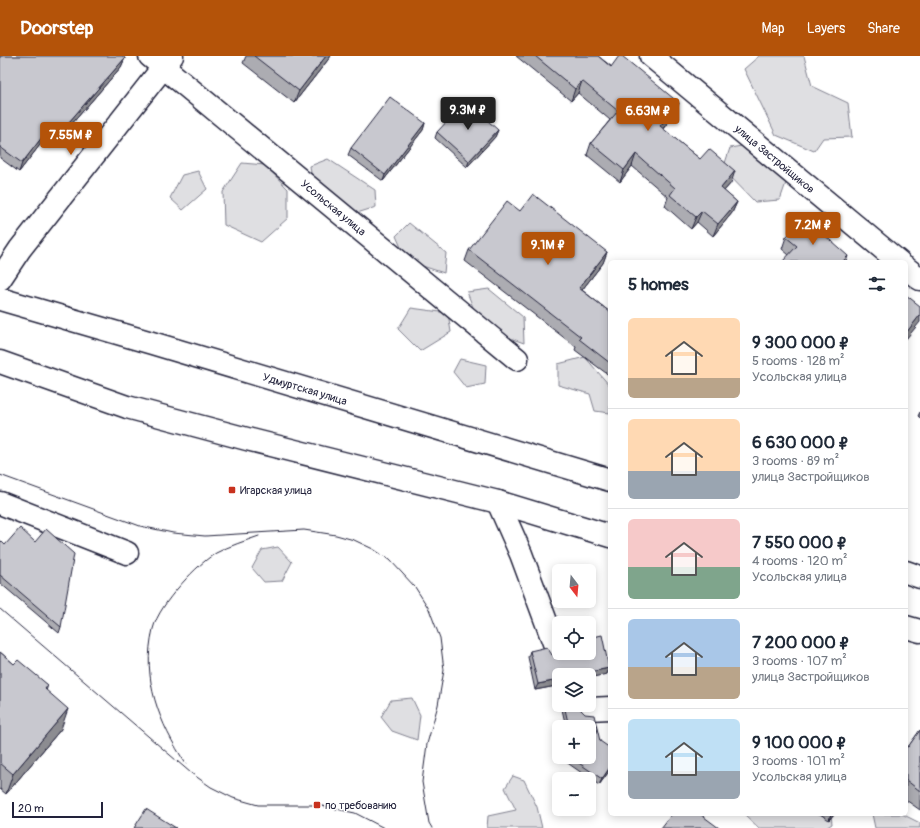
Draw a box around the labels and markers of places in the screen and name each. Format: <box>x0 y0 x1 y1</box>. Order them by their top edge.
pin: 9.3M ₽ <box>435 97 501 131</box>
pin: 6.63M ₽ <box>611 98 685 132</box>
pin: 7.55M ₽ <box>34 122 108 156</box>
pin: 7.2M ₽ <box>780 212 846 246</box>
pin: 9.1M ₽ <box>515 232 581 266</box>
place label: Игарская улица <box>240 484 312 497</box>
marker: Игарская улица <box>227 485 237 495</box>
place label: по требованию <box>325 799 397 812</box>
marker: по требованию <box>312 800 322 810</box>

